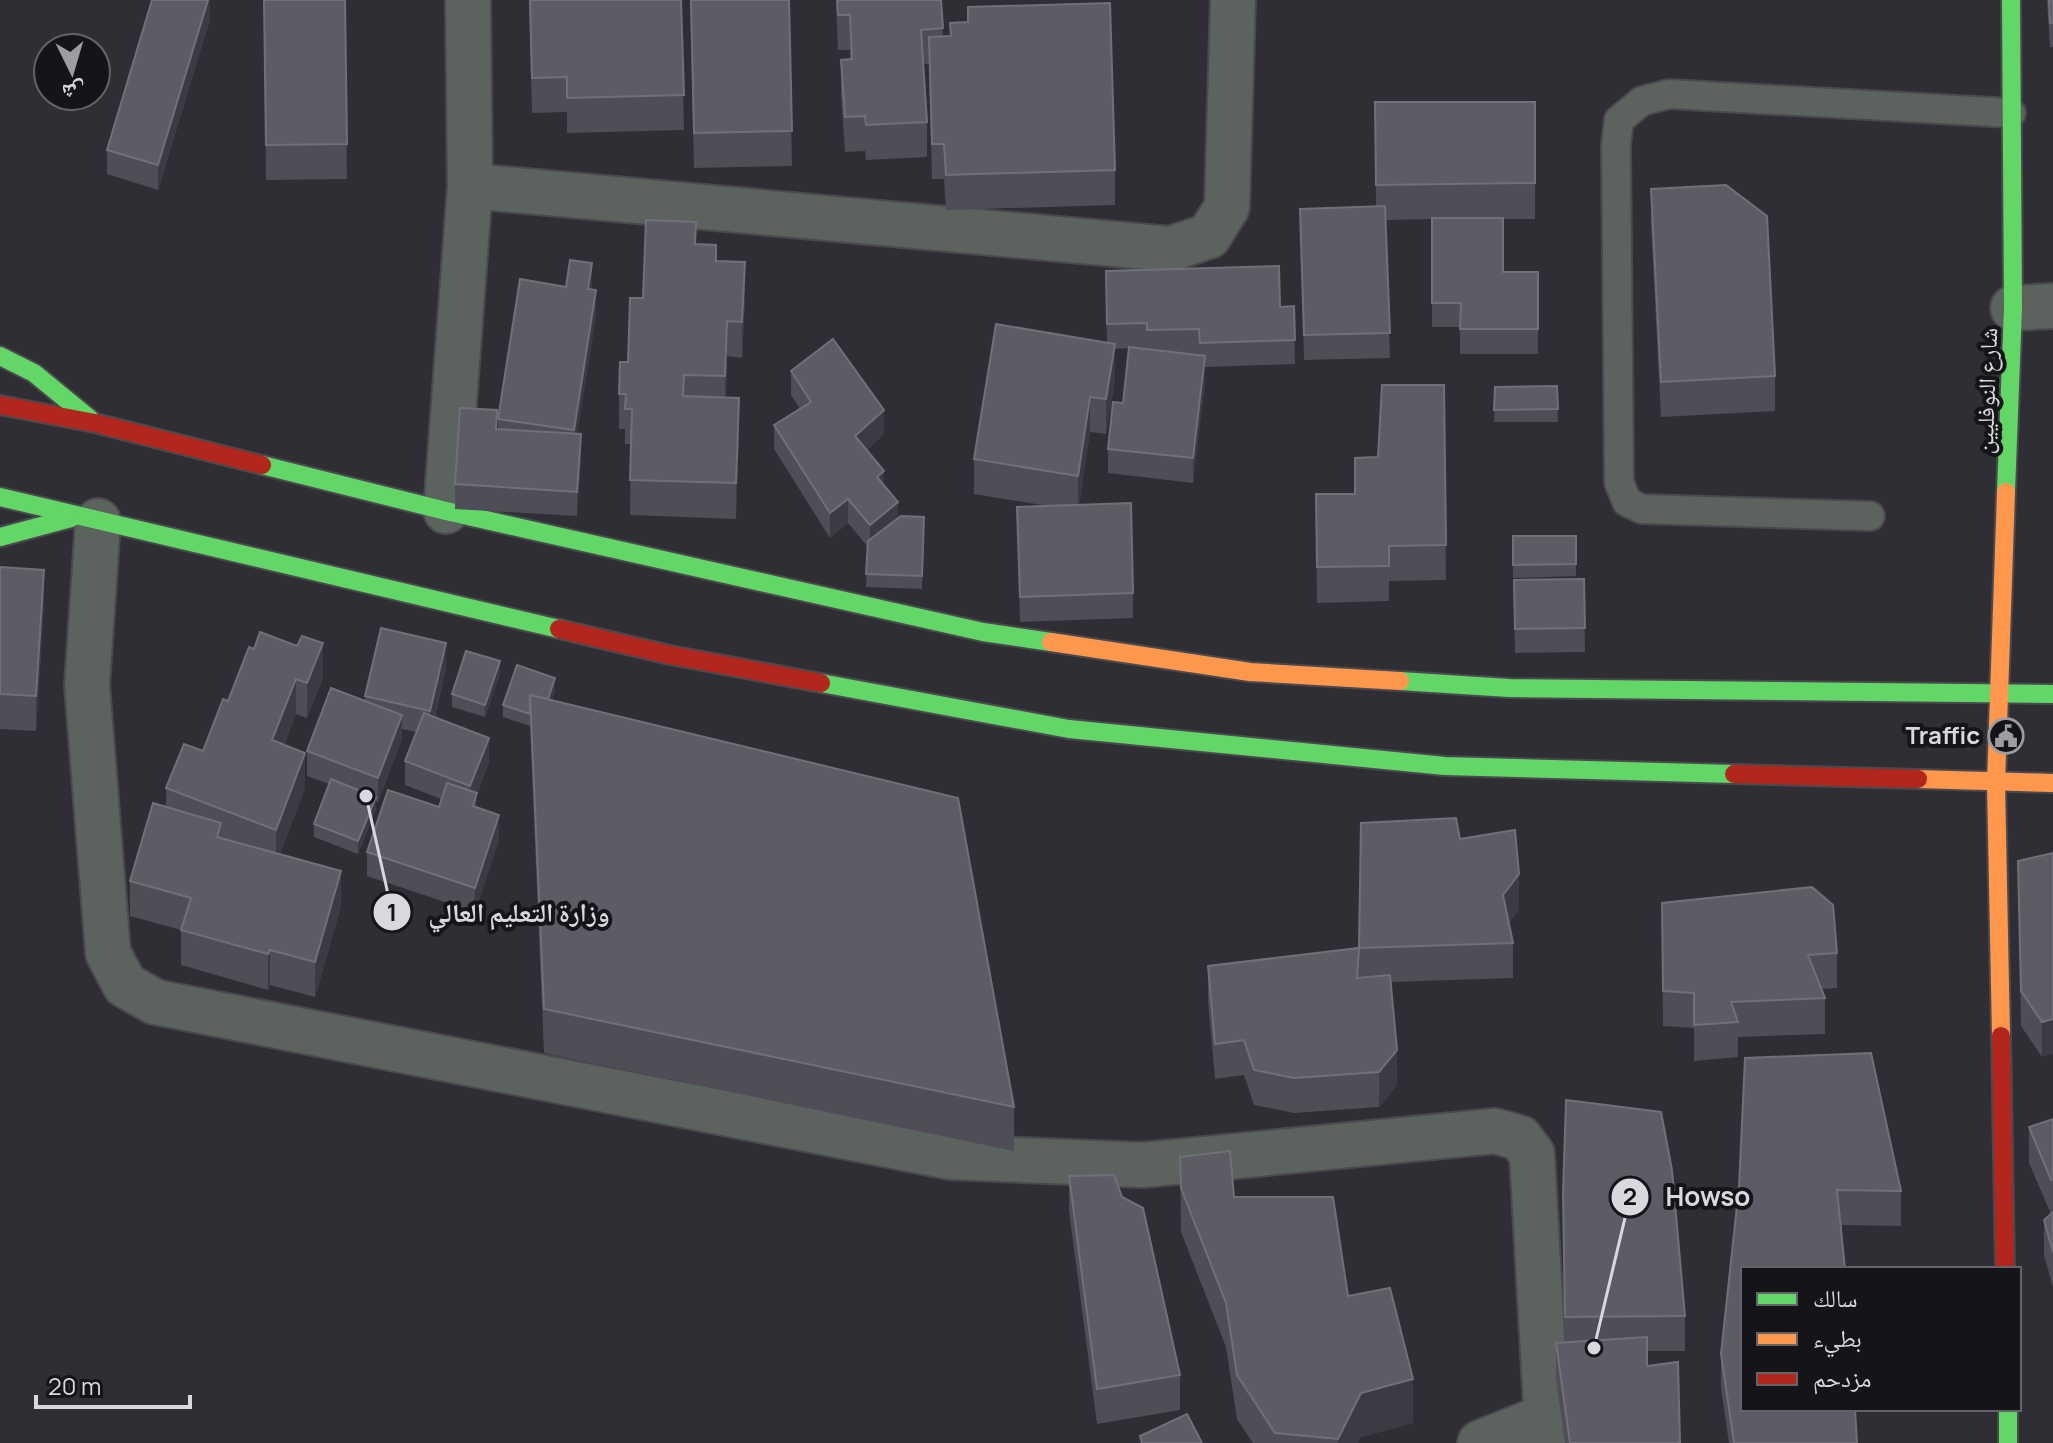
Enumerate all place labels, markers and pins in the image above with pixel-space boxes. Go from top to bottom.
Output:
public building icon: Traffic [1987,717,2025,755]
place label: Traffic [1905,718,1980,751]
callout: وزارة التعليم العالي [372,887,626,937]
callout: Howso [1610,1172,1766,1222]

